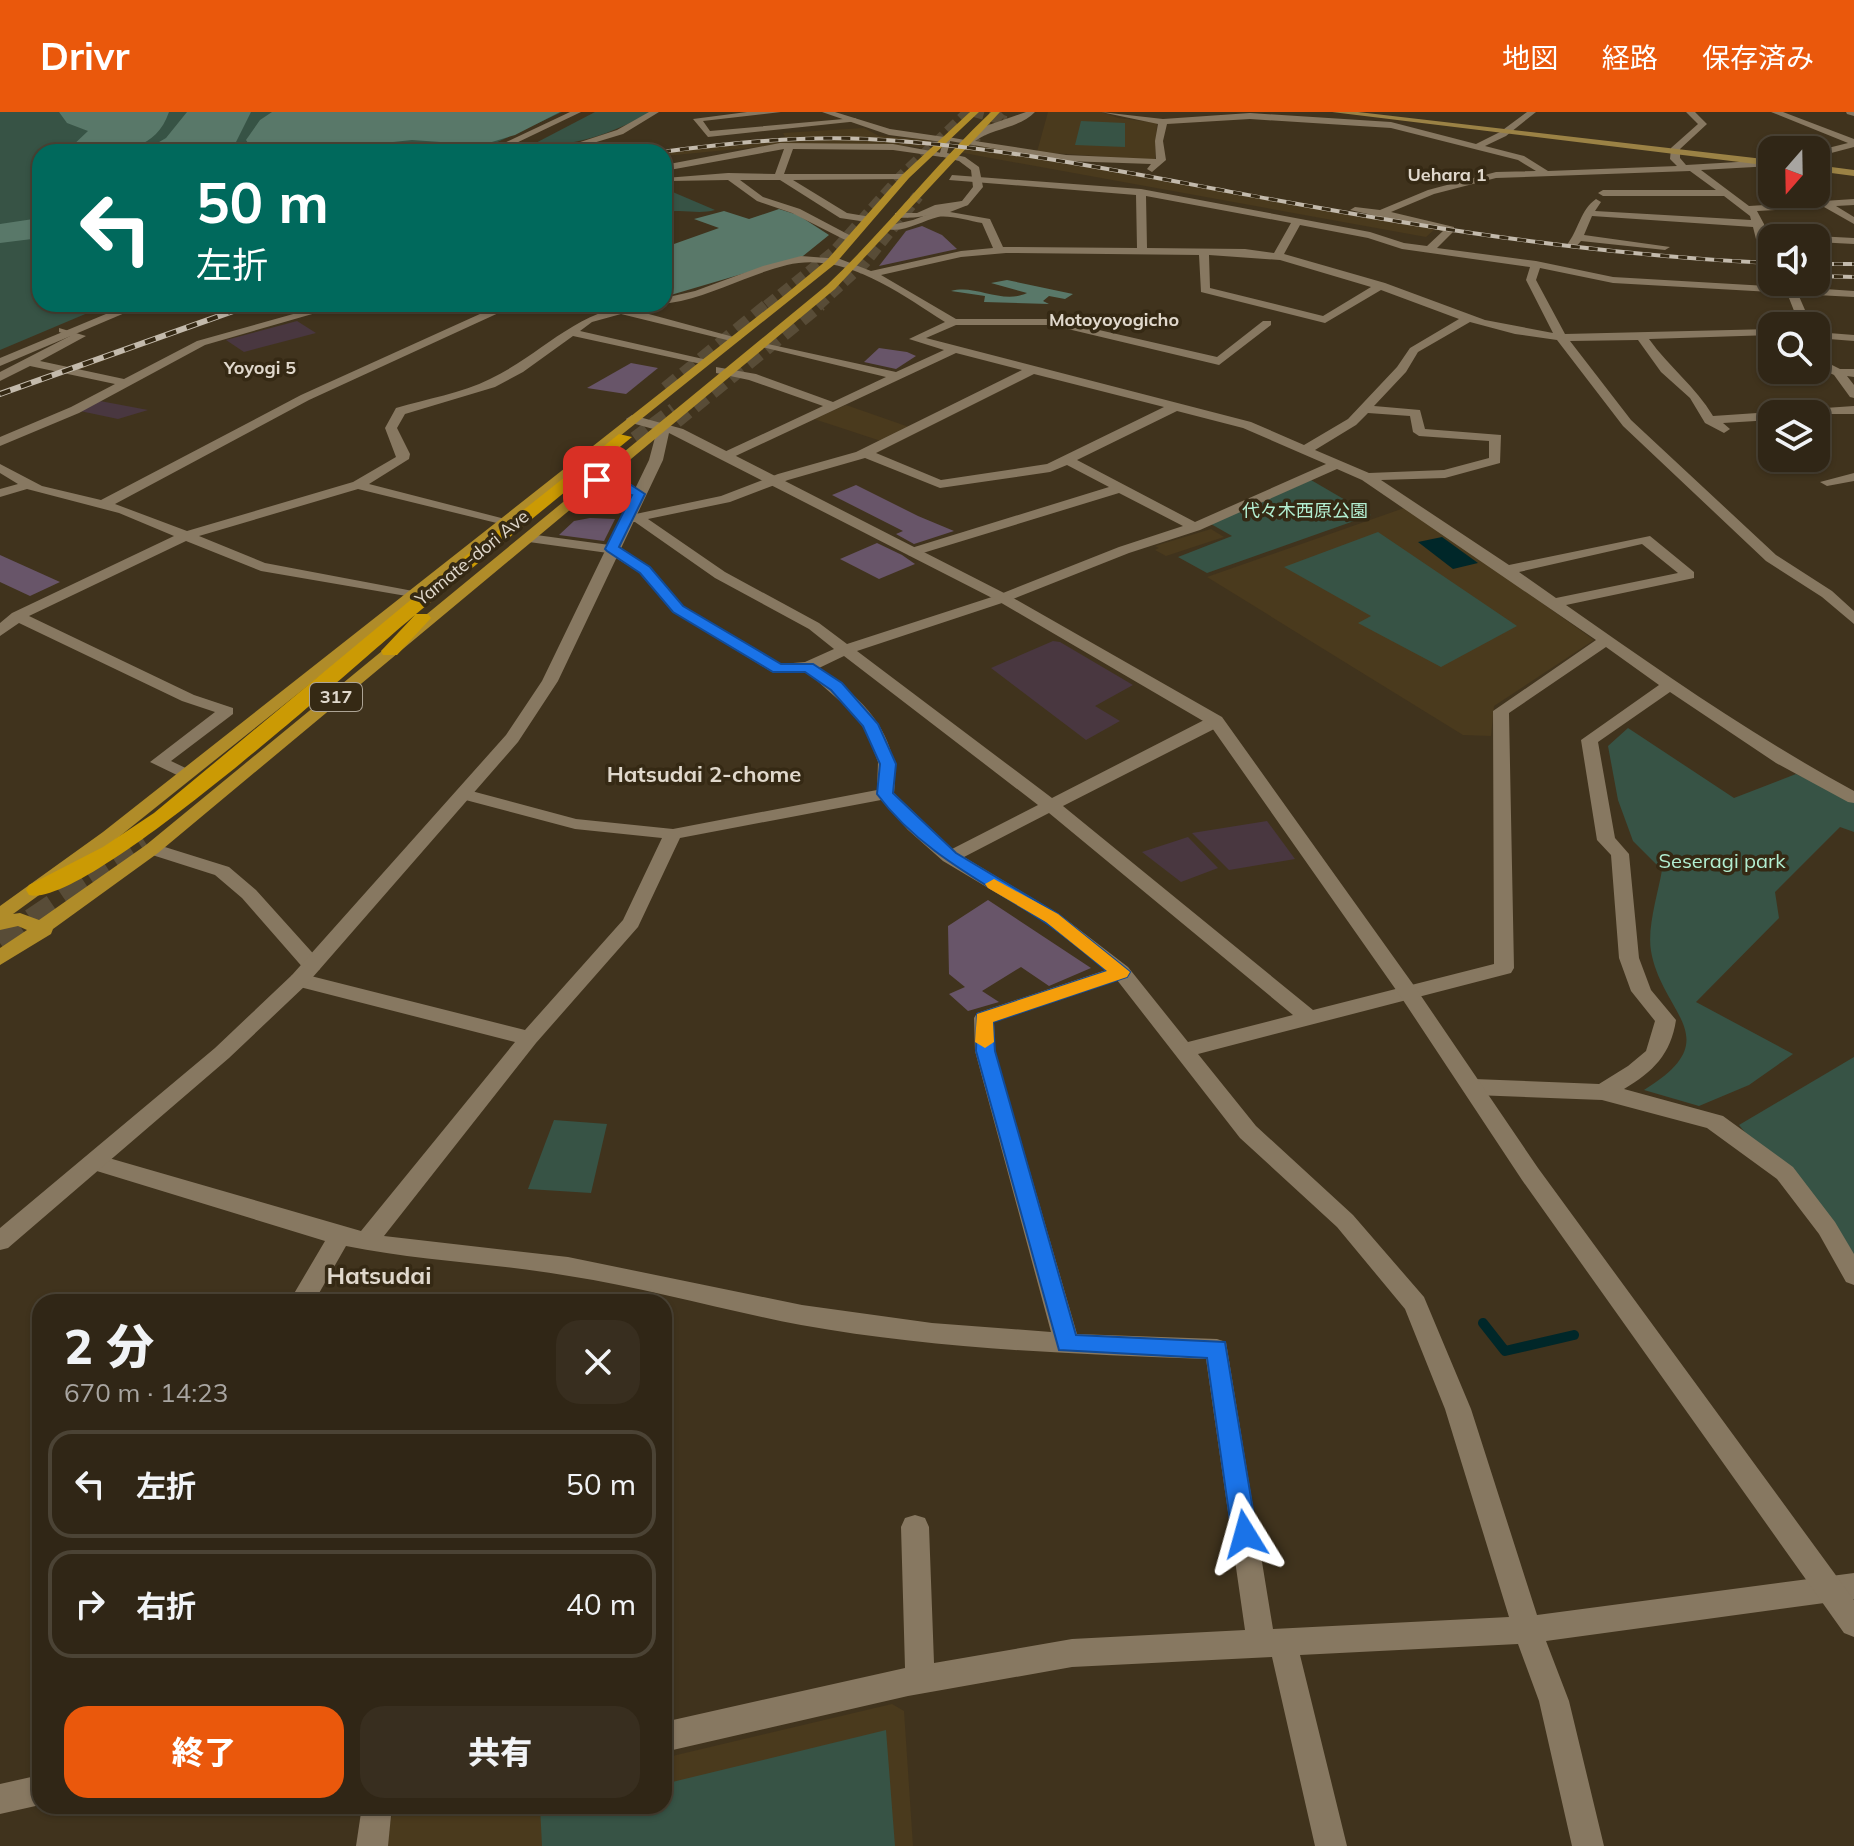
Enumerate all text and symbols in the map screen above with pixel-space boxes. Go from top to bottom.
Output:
text: Drivr [40,32,129,80]
text: 地図 [1502,40,1558,75]
text: 経路 [1602,40,1658,75]
text: 保存済み [1702,40,1814,75]
north arrow [1758,136,1830,208]
map controls [1758,136,1830,472]
district label: Uehara 1 [1407,163,1487,186]
text: 50 m [196,167,329,237]
icon: left [64,176,168,280]
button: sound [1758,224,1830,296]
text: 左折 [196,242,268,287]
district label: Motoyoyogicho [1049,308,1179,331]
button: search [1758,312,1830,384]
district label: Yoyogi 5 [223,356,296,379]
button: layers [1758,400,1830,472]
pin [563,446,631,514]
icon: arrive [575,458,619,502]
park label: 代々木西原公園 [1242,499,1368,522]
street label: Yamate-dori Ave [409,505,533,611]
road number: 317 [310,683,362,711]
district label: Hatsudai 2-chome [607,760,801,788]
park label: Seseragi park [1659,848,1786,873]
district label: Hatsudai [327,1260,431,1290]
text: 2 分 [64,1316,154,1376]
button: close [556,1320,640,1404]
text: 670 m · 14:23 [64,1376,228,1409]
icon: left [68,1462,112,1506]
text: 50 m [566,1465,636,1503]
text: 左折 [136,1467,196,1505]
position arrow [1203,1492,1287,1576]
icon: right [68,1582,112,1626]
text: 40 m [566,1585,636,1623]
text: 右折 [136,1587,196,1625]
button: 終了 [64,1706,344,1798]
button: 共有 [360,1706,640,1798]

